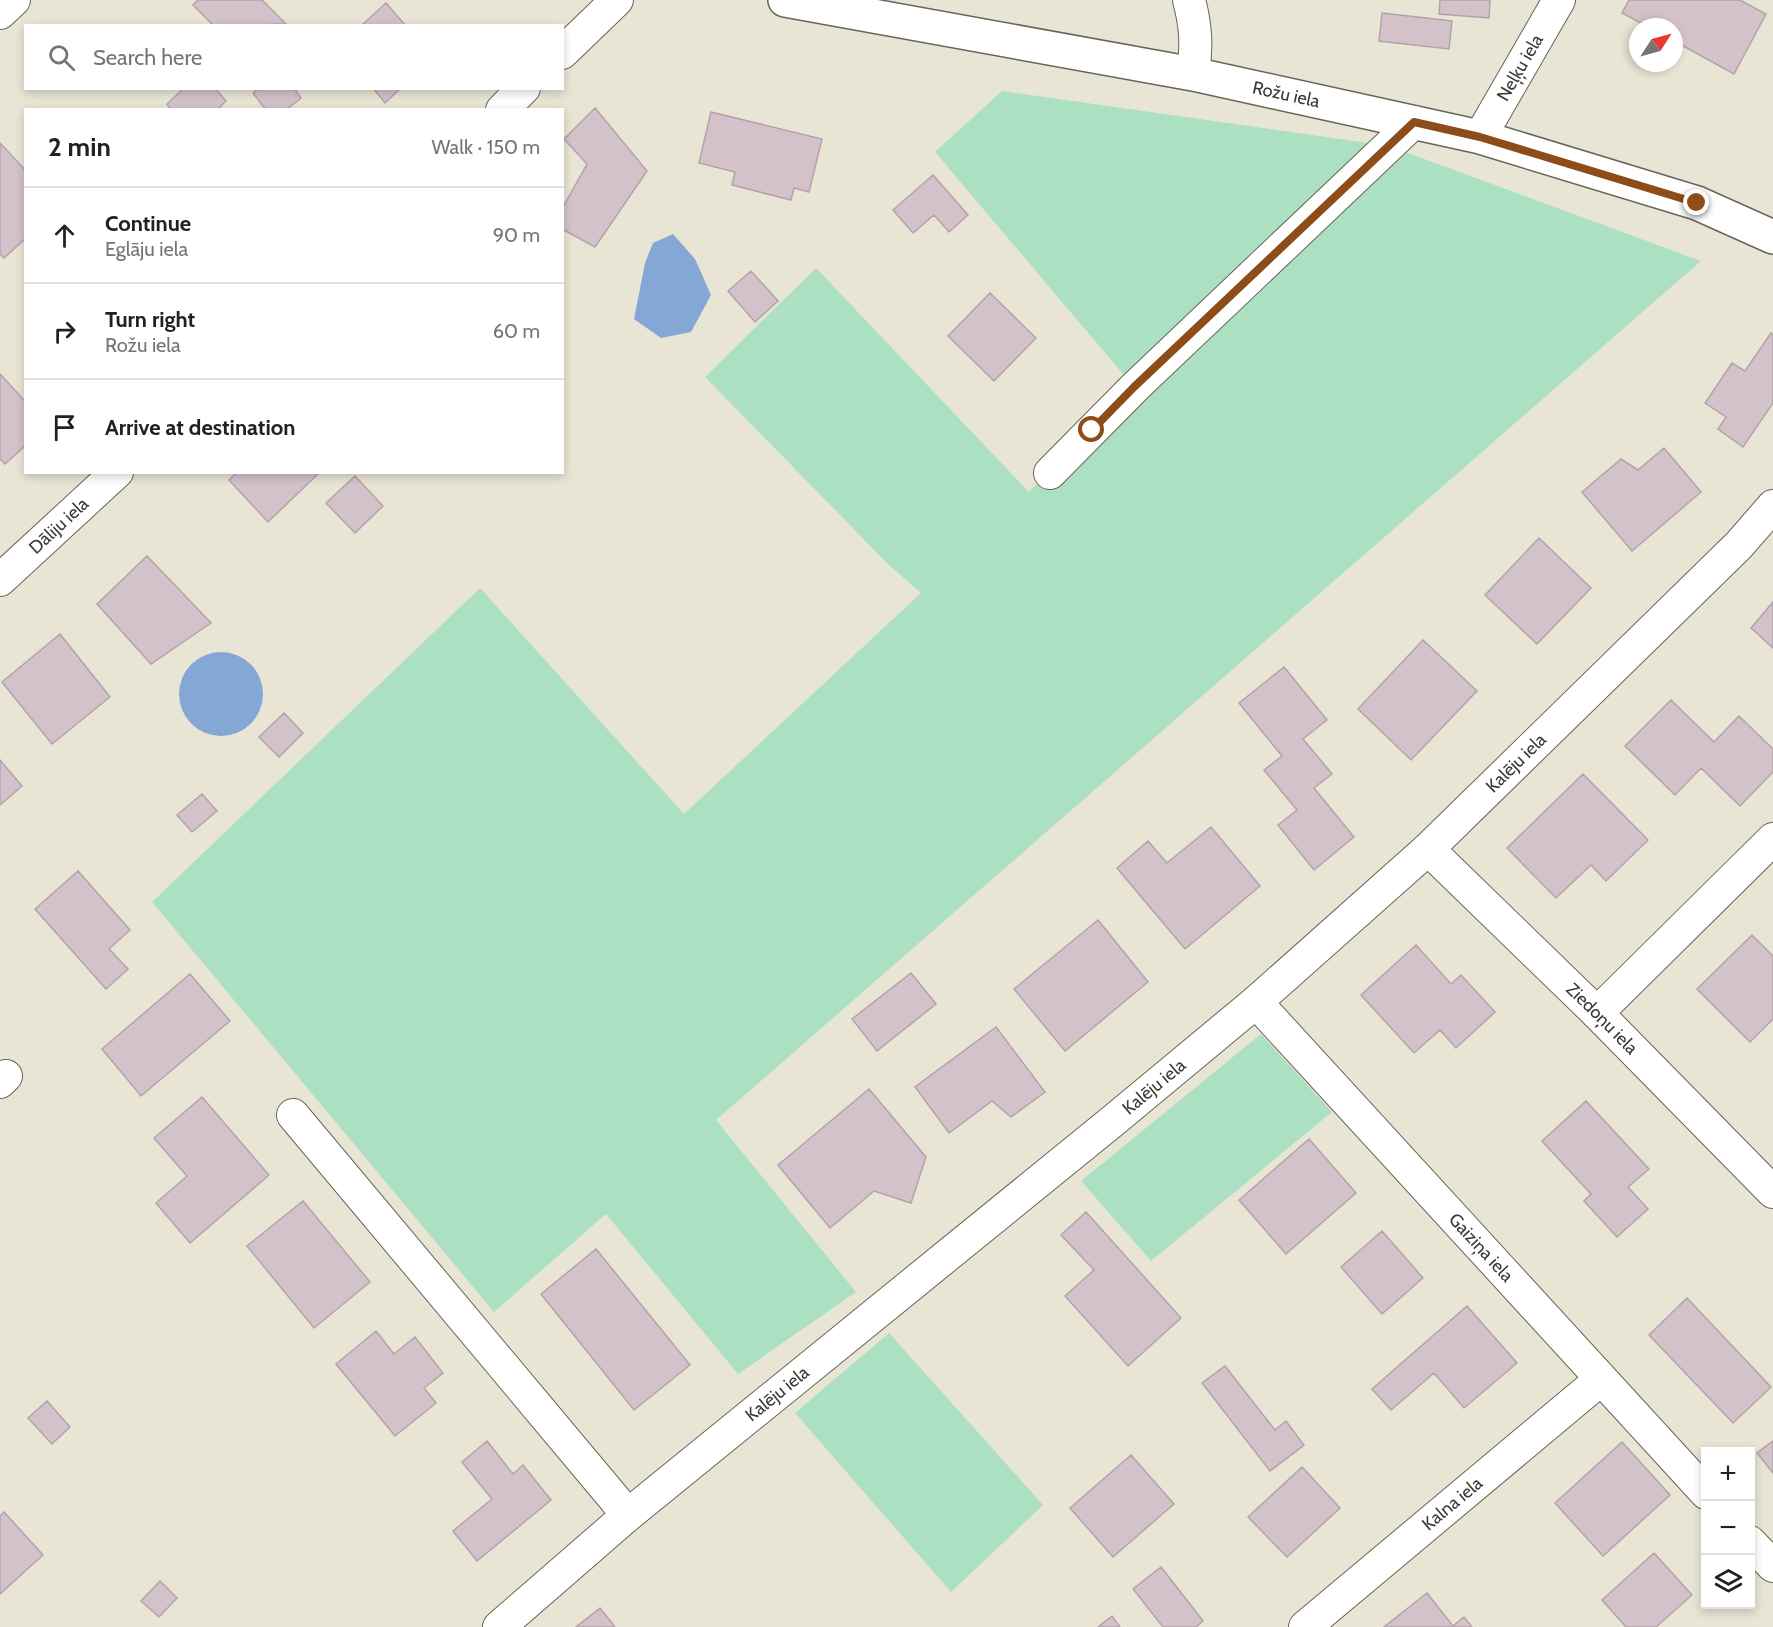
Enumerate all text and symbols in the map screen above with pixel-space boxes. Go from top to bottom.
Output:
north arrow [1629,18,1683,72]
search box [24,24,564,90]
street label: Neļķu iela [1492,30,1548,105]
icon: search [45,41,78,74]
text: Search here [93,44,202,71]
street label: Rožu iela [1250,76,1322,113]
text: 2 min [48,131,111,163]
text: Walk · 150 m [432,135,540,159]
route end [1683,189,1709,215]
text: Continue [105,210,191,237]
icon: ahead [48,219,81,252]
text: 90 m [493,223,540,247]
text: Eglāju iela [105,237,188,261]
text: Turn right [105,306,195,333]
icon: right [48,315,81,348]
text: 60 m [493,319,540,343]
text: Rožu iela [105,333,181,357]
icon: arrive [48,411,81,444]
text: Arrive at destination [105,414,295,441]
route start [1078,416,1104,442]
street label: Dāliju iela [24,493,93,559]
street label: Kalēju iela [1481,728,1551,797]
street label: Ziedoņu iela [1562,978,1643,1059]
street label: Kalēju iela [1118,1054,1190,1119]
street label: Gaiziņa iela [1444,1209,1518,1287]
street label: Kalēju iela [741,1361,814,1426]
map controls [1701,1447,1755,1609]
button: + [1701,1447,1755,1501]
street label: Kalna iela [1418,1472,1487,1535]
button: − [1701,1501,1755,1555]
button: layers [1701,1555,1755,1609]

